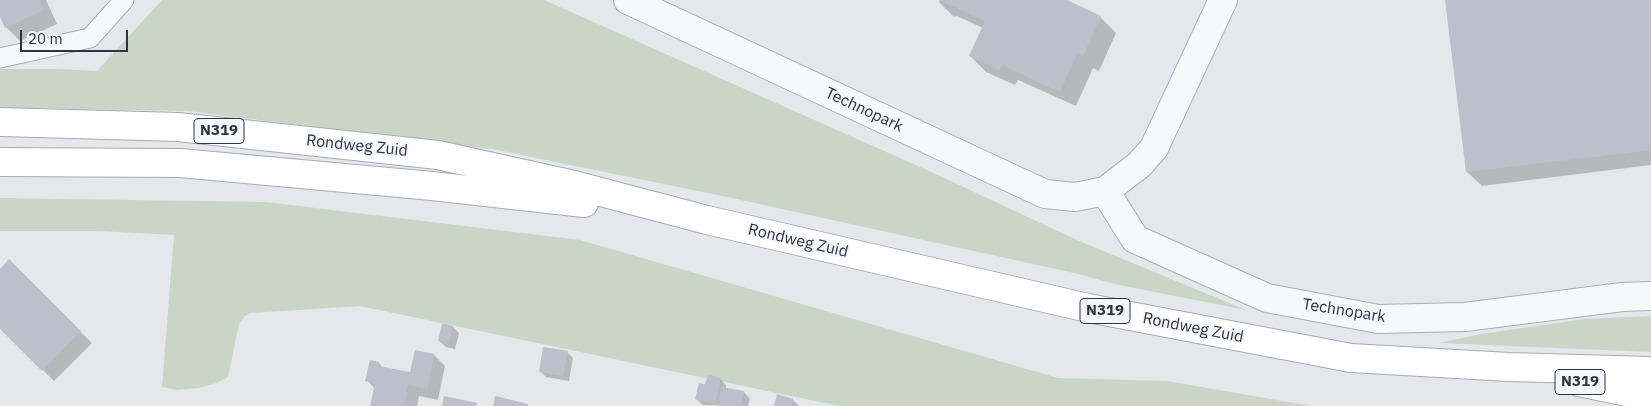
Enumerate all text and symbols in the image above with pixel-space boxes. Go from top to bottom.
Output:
scale bar [22,20,130,52]
text: 20 m [28,29,63,48]
street label: Technopark [822,84,906,136]
road number: N319 [194,118,244,144]
street label: Rondweg Zuid [305,131,409,161]
street label: Rondweg Zuid [746,220,850,262]
street label: Technopark [1301,295,1387,327]
road number: N319 [1080,298,1130,324]
street label: Rondweg Zuid [1141,309,1245,347]
road number: N319 [1555,370,1605,394]

